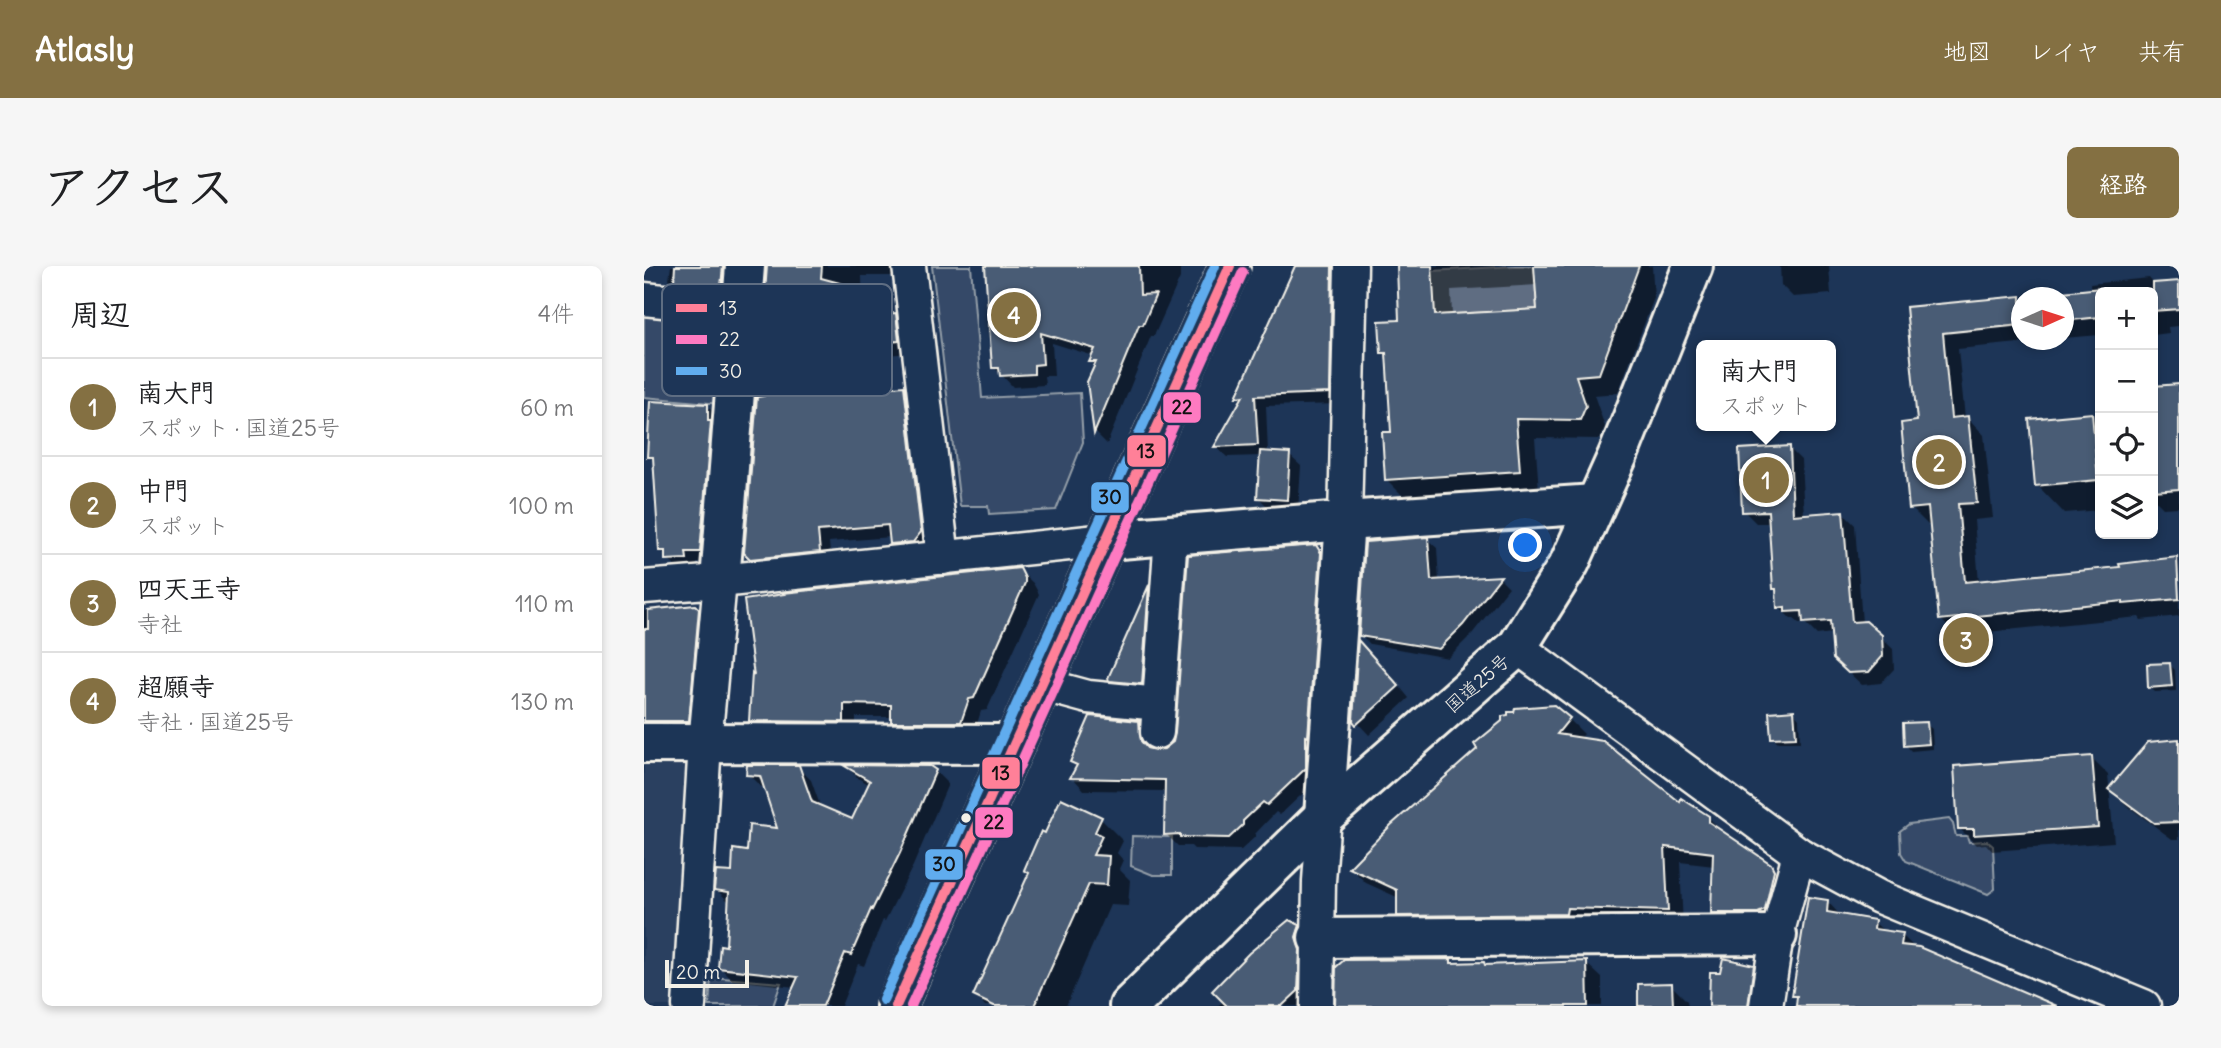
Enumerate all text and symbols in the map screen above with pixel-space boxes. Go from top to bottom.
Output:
text: Atlasly [35,28,134,70]
text: 地図 [1943,36,1991,66]
text: レイヤ [2029,36,2100,66]
text: 共有 [2138,36,2186,66]
button: 経路 [2067,147,2179,218]
text: アクセス [42,156,235,217]
legend [662,284,892,396]
north arrow [2011,287,2074,350]
map controls [2095,287,2158,539]
button: + [2095,287,2158,350]
pin: 4 [991,289,1037,341]
text: 周辺 [70,295,130,333]
text: 13 [719,296,737,320]
text: 4件 [538,299,574,328]
text: 22 [719,327,740,351]
popup [1696,340,1836,431]
button: − [2095,350,2158,413]
text: 南大門 [1720,354,1798,387]
text: 30 [719,359,742,383]
text: 南大門 [137,376,215,409]
line badge: 22 [1162,391,1202,424]
text: スポット [1720,391,1812,420]
text: 1 [88,393,98,422]
text: 60 m [520,393,574,422]
text: 22 [1172,395,1192,419]
text: スポット · 国道25号 [137,413,340,442]
button: locate [2095,413,2158,476]
line badge: 13 [1126,434,1167,468]
pin: 2 [1916,436,1962,488]
text: 13 [1137,439,1155,463]
pin: 1 [1743,454,1789,506]
text: 中門 [137,474,189,507]
button: layers [2095,476,2158,539]
line badge: 30 [1090,481,1130,514]
text: 30 [1098,485,1122,509]
text: 2 [87,491,99,520]
text: 100 m [509,491,574,520]
text: スポット [137,511,229,540]
your location [1508,528,1542,562]
text: 四天王寺 [137,572,241,605]
text: 3 [86,589,100,618]
text: 110 m [515,589,574,618]
text: 寺社 [137,609,183,638]
pin: 3 [1943,614,1989,666]
street label: 国道25号 [1440,648,1514,718]
text: 超願寺 [137,670,215,703]
text: 4 [86,687,100,716]
text: 130 m [511,687,574,716]
text: 寺社 · 国道25号 [137,707,294,736]
line badge: 13 [981,756,1021,790]
text: 13 [992,761,1010,785]
line badge: 22 [974,806,1014,839]
text: 22 [984,810,1004,834]
unlabelled marker [959,811,973,825]
line badge: 30 [924,848,964,881]
text: 30 [932,852,956,876]
scale bar [665,957,749,989]
text: 20 m [676,960,720,984]

